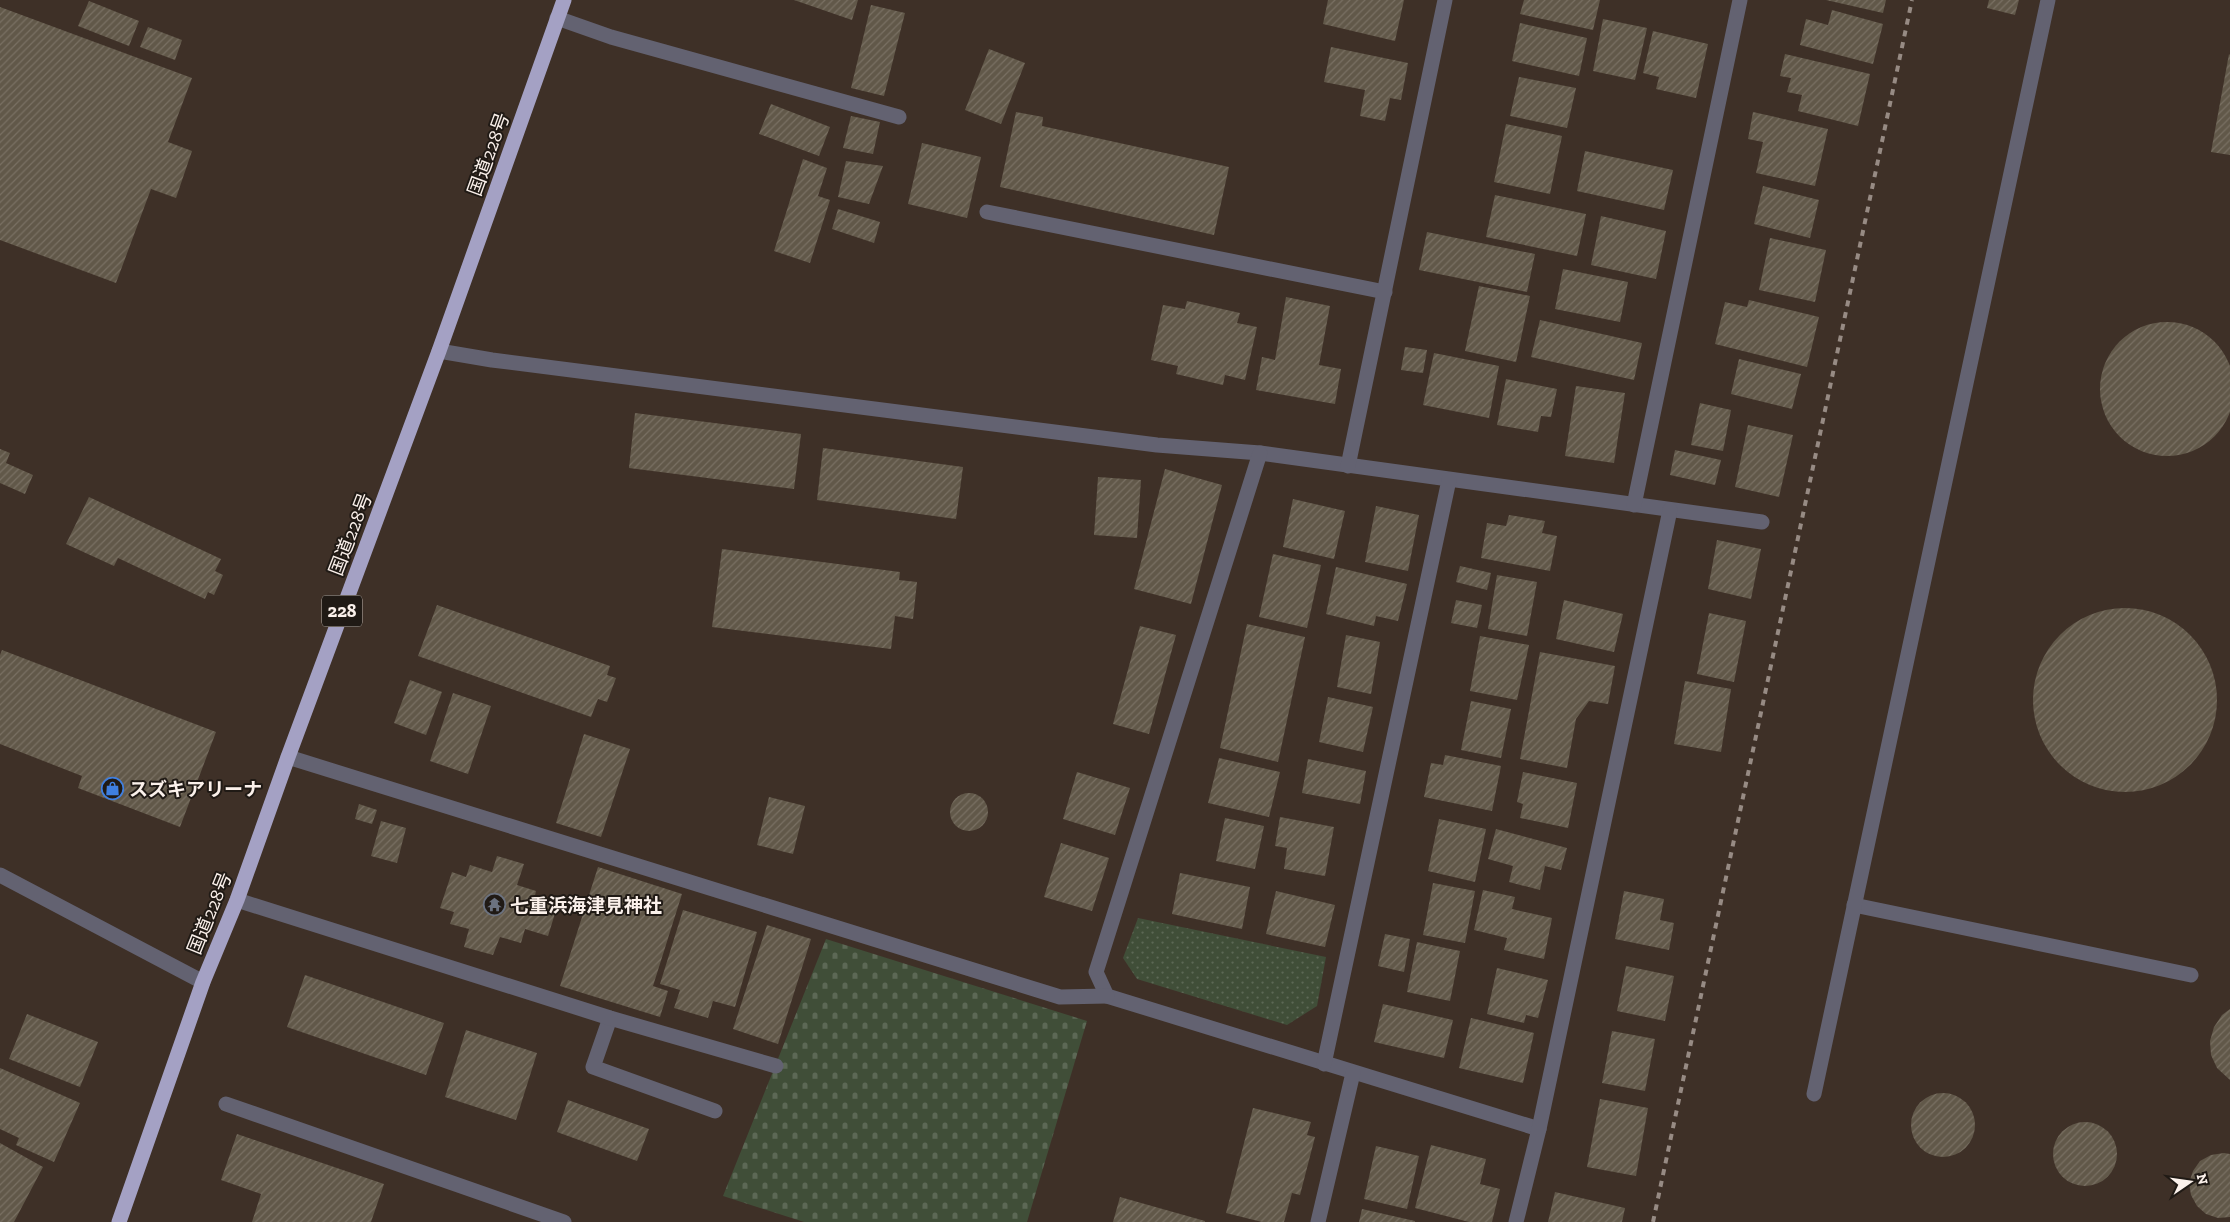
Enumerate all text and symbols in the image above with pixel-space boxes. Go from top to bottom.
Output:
street label: 国道228号 [463,109,514,199]
street label: 国道228号 [324,490,377,579]
road number: 228 [322,596,362,626]
shop icon: スズキアリーナ [101,777,125,801]
place label: スズキアリーナ [129,778,262,801]
street label: 国道228号 [183,869,236,958]
temple icon: 七重浜海津見神社 [482,893,506,917]
place label: 七重浜海津見神社 [510,894,662,917]
north arrow [2165,1157,2215,1207]
text: N [2193,1172,2212,1187]

